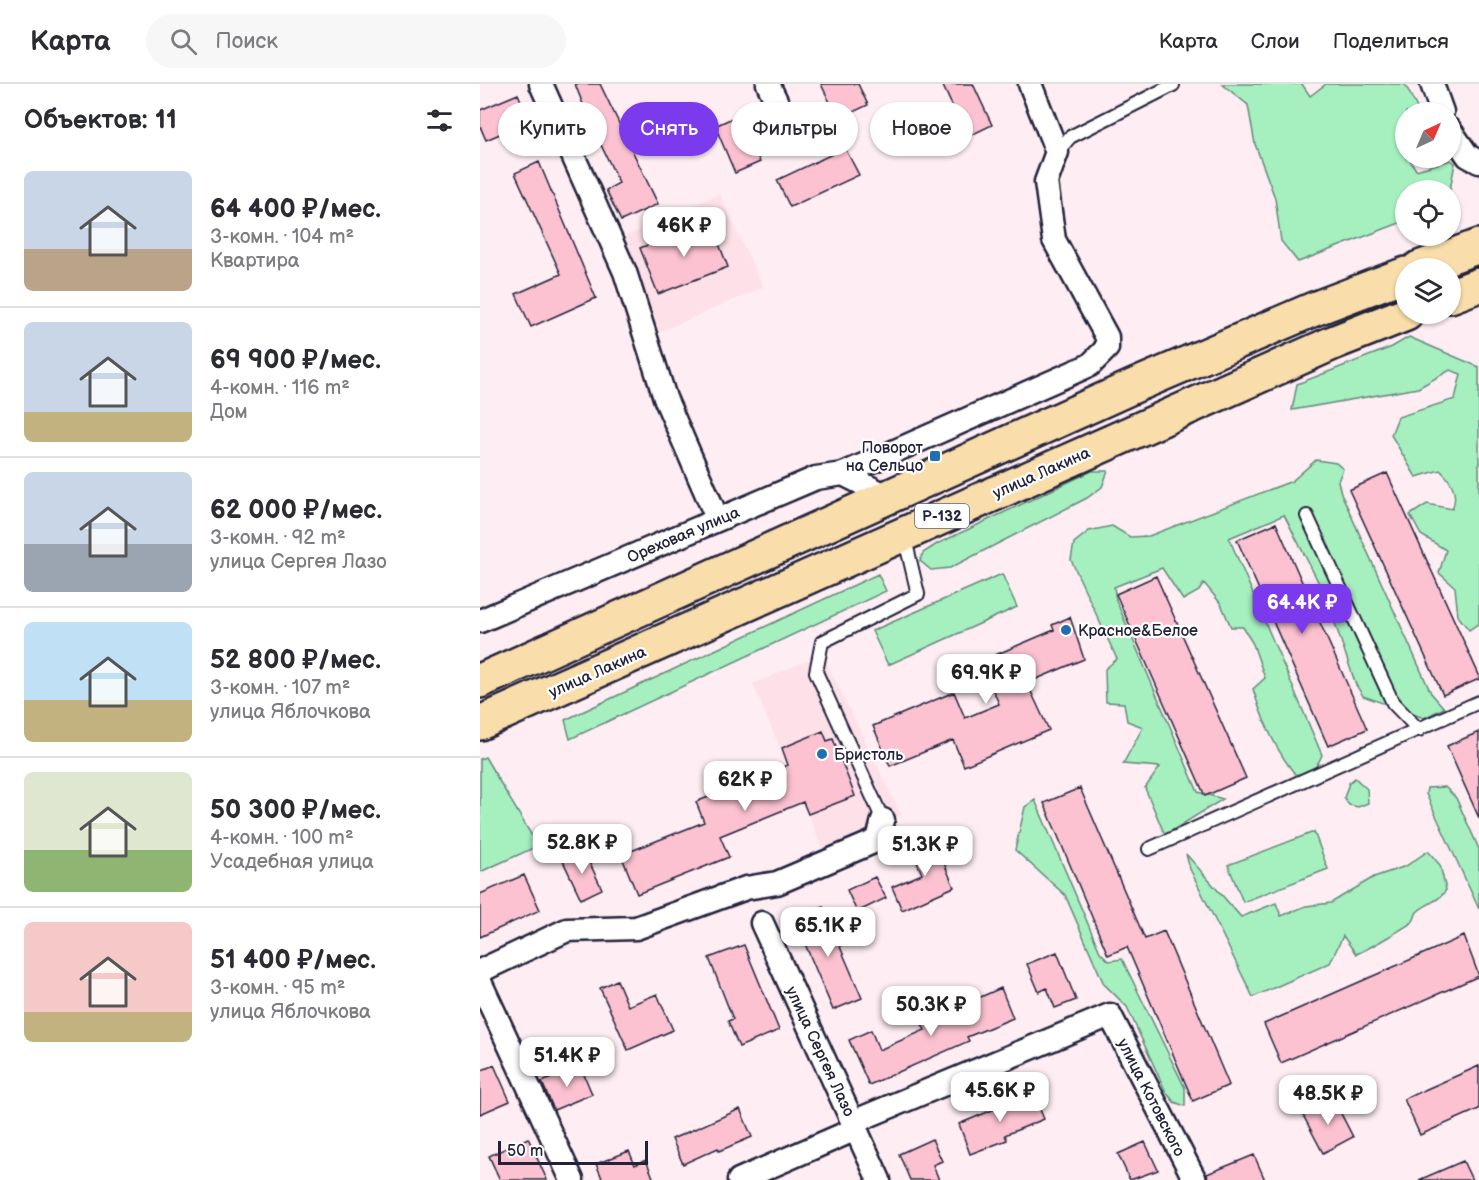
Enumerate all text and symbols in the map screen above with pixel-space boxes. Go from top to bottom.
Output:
search box [146,14,566,68]
text: Карта [30,25,110,58]
icon: search [167,25,200,58]
text: Поиск [215,28,278,55]
text: Карта [1159,29,1218,54]
text: Слои [1251,29,1300,54]
text: Поделиться [1333,29,1449,54]
chip: Купить [498,102,607,156]
chip: Снять [619,102,719,156]
chip: Фильтры [731,102,858,156]
chip: Новое [870,102,973,156]
north arrow [1395,102,1461,168]
map controls [1395,102,1461,324]
icon: filters [423,104,456,137]
text: Объектов: 11 [24,105,177,136]
button: locate [1395,180,1461,246]
text: 64 400 ₽/мес. [210,194,381,225]
icon: home [72,195,144,267]
pin: 46K ₽ [642,207,726,258]
text: 46K ₽ [657,214,711,238]
text: 3-комн. · 104 m² [210,225,354,249]
text: Квартира [210,249,300,273]
button: layers [1395,258,1461,324]
text: 69 900 ₽/мес. [210,345,381,376]
icon: home [72,346,144,418]
text: 4-комн. · 116 m² [210,376,350,400]
text: Дом [210,400,248,424]
place label: Поворот на Сельцо [846,439,924,476]
street label: улица Лакина [990,443,1094,503]
marker: Поворот на Сельцо [928,449,942,463]
text: 62 000 ₽/мес. [210,495,382,526]
icon: home [72,496,144,568]
street label: Ореховая улица [625,503,743,568]
road number: Р-132 [915,504,969,528]
text: 3-комн. · 92 m² [210,526,346,550]
text: улица Сергея Лазо [210,550,387,574]
pin: 64.4K ₽ [1247,584,1357,635]
text: 64.4K ₽ [1267,591,1337,615]
place label: Красное&Белое [1078,622,1198,641]
marker: Красное&Белое [1059,623,1073,637]
street label: улица Лакина [546,642,650,702]
text: 52 800 ₽/мес. [210,645,381,676]
icon: home [72,646,144,718]
pin: 69.9K ₽ [931,654,1041,705]
text: 69.9K ₽ [951,661,1021,685]
text: 3-комн. · 107 m² [210,676,351,700]
text: улица Яблочкова [210,700,371,724]
place label: Бристоль [834,746,903,765]
marker: Бристоль [815,747,829,761]
pin: 62K ₽ [703,761,787,812]
text: 62K ₽ [718,768,772,792]
text: 50 300 ₽/мес. [210,795,381,826]
icon: home [72,796,144,868]
pin: 52.8K ₽ [527,824,637,875]
text: 4-комн. · 100 m² [210,826,354,850]
pin: 51.3K ₽ [870,826,980,877]
text: 52.8K ₽ [547,831,617,855]
text: 51.3K ₽ [892,833,958,857]
text: Усадебная улица [210,850,374,874]
pin: 65.1K ₽ [773,907,883,958]
text: 65.1K ₽ [794,914,862,938]
text: 51 400 ₽/мес. [210,945,376,976]
icon: home [72,946,144,1018]
text: 3-комн. · 95 m² [210,976,345,1000]
street label: улица Сергея Лазо [781,984,858,1120]
pin: 50.3K ₽ [876,986,986,1037]
text: 50.3K ₽ [896,993,966,1017]
text: улица Яблочкова [210,1000,371,1024]
street label: улица Котовского [1113,1036,1189,1160]
pin: 51.4K ₽ [512,1037,622,1088]
text: 51.4K ₽ [534,1044,600,1068]
pin: 45.6K ₽ [945,1072,1055,1123]
pin: 48.5K ₽ [1273,1075,1383,1126]
text: 45.6K ₽ [965,1079,1035,1103]
text: 48.5K ₽ [1293,1082,1363,1106]
scale bar [498,1138,648,1166]
text: 50 m [507,1142,543,1161]

